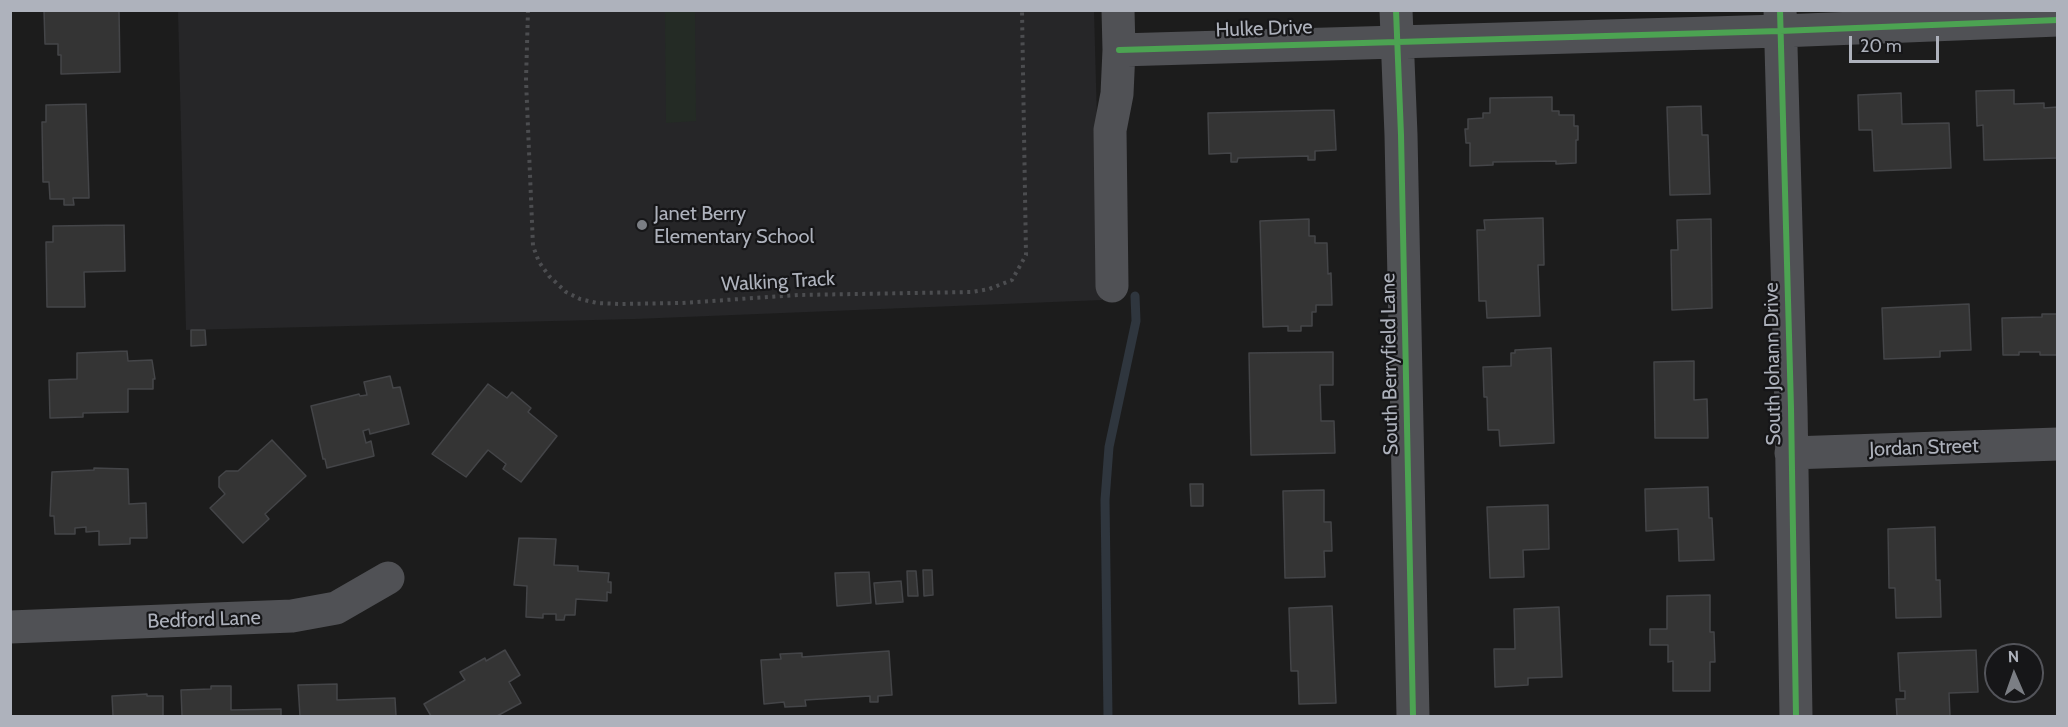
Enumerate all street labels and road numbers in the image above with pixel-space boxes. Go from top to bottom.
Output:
street label: Hulke Drive [1215,15,1313,43]
street label: Walking Track [720,267,836,297]
street label: South Berryfield Lane [1376,273,1404,455]
street label: South Johann Drive [1760,282,1786,446]
street label: Jordan Street [1869,434,1979,462]
street label: Bedford Lane [147,606,261,634]

